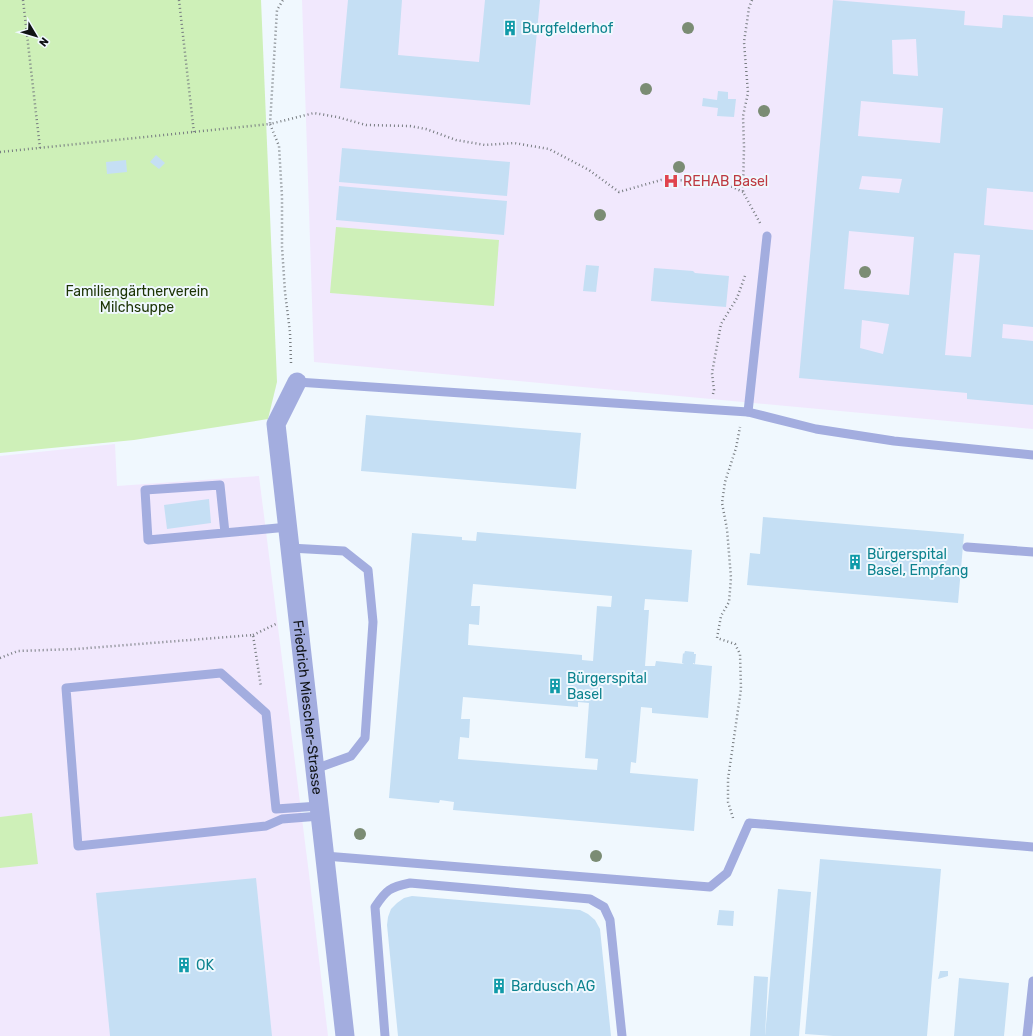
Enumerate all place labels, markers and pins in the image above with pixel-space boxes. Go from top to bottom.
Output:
building icon: Burgfelderhof [501,19,519,37]
place label: Burgfelderhof [522,20,614,37]
hospital icon: REHAB Basel [662,172,680,190]
place label: REHAB Basel [683,173,768,190]
place label: Bürgerspital Basel, Empfang [867,546,968,579]
building icon: Bürgerspital Basel, Empfang [846,553,864,571]
place label: Bürgerspital Basel [567,670,647,703]
building icon: Bürgerspital Basel [546,677,564,695]
building icon: OK [175,956,193,974]
place label: OK [196,957,214,974]
building icon: Bardusch AG [490,977,508,995]
place label: Bardusch AG [511,978,595,995]

